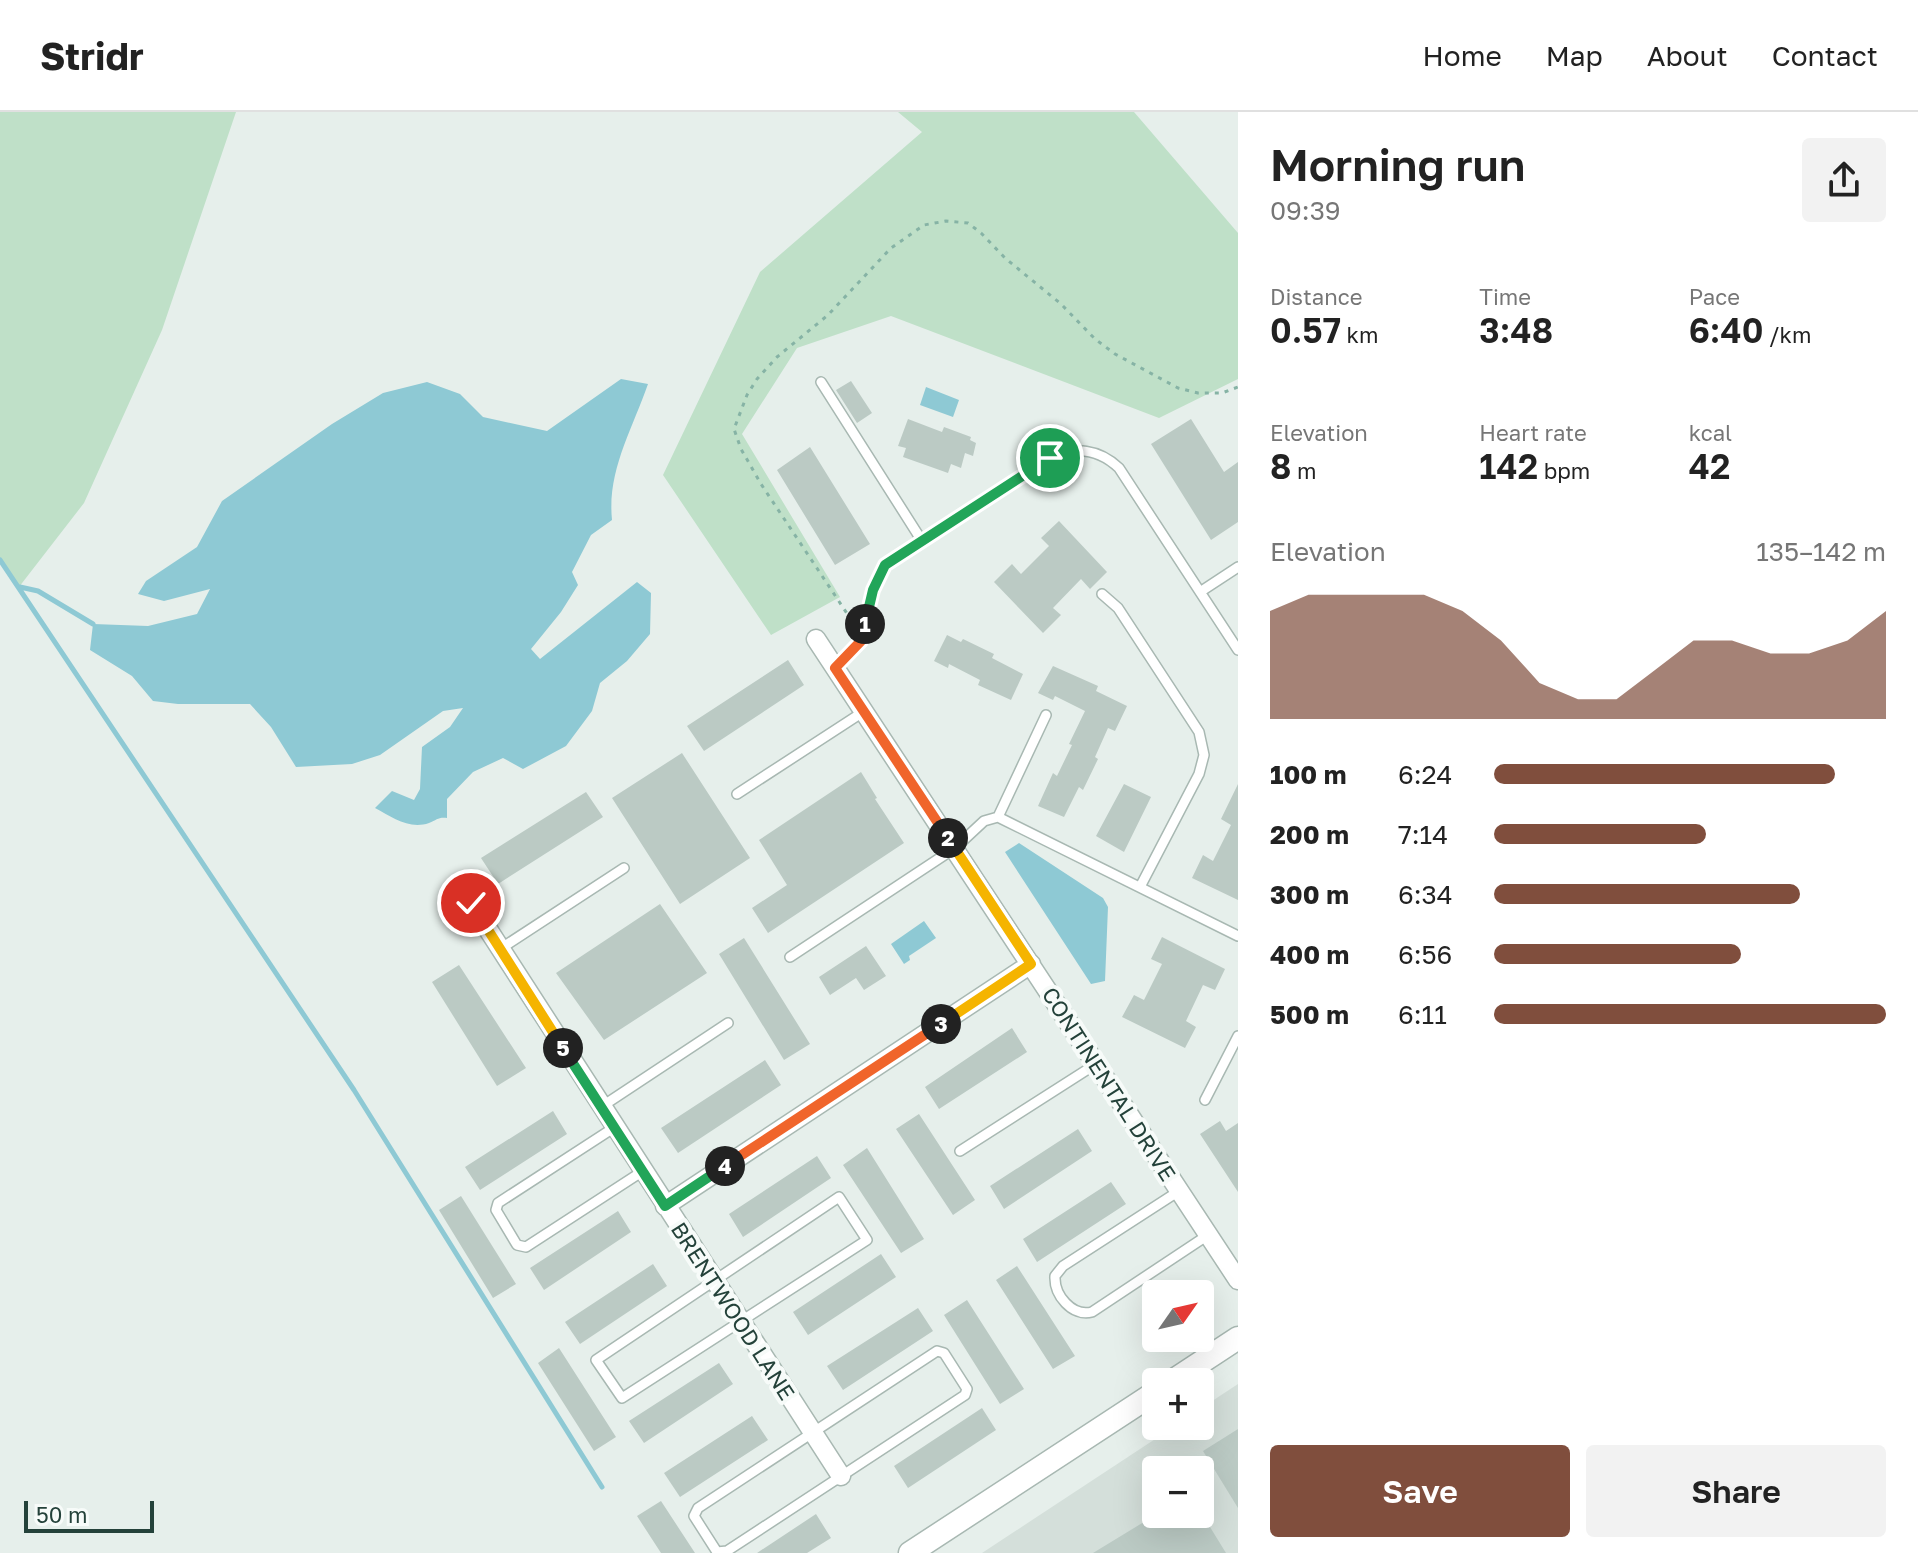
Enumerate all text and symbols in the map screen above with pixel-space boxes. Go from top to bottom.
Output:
text: Stridr [40,33,144,78]
text: Home [1423,39,1502,72]
text: Map [1546,39,1603,72]
text: About [1647,39,1728,72]
text: Contact [1772,39,1878,72]
text: Morning run [1270,138,1525,191]
button: share [1802,138,1886,222]
text: 09:39 [1270,195,1341,226]
text: Distance [1270,283,1362,310]
text: Time [1479,283,1531,310]
text: Pace [1689,283,1740,310]
text: 0.57 [1270,310,1341,350]
text: 3:48 [1479,310,1553,350]
text: 6:40 [1689,310,1764,350]
text: km [1341,321,1378,348]
text: /km [1764,321,1811,348]
text: Elevation [1270,419,1368,446]
text: Heart rate [1479,419,1587,446]
text: kcal [1689,419,1732,446]
pin [1016,424,1084,492]
icon: arrive [1028,436,1072,480]
text: 8 [1270,446,1291,486]
text: 142 [1479,446,1538,486]
text: 42 [1689,446,1730,486]
text: m [1291,457,1316,484]
text: bpm [1538,457,1590,484]
text: Elevation [1270,536,1386,567]
text: 135–142 m [1756,536,1886,567]
pin: 1 [845,604,885,644]
text: 1 [859,610,871,637]
text: 100 m [1270,759,1346,790]
text: 6:24 [1398,759,1452,790]
pin: 2 [928,818,968,858]
text: 200 m [1270,819,1349,850]
text: 7:14 [1398,819,1448,850]
text: 2 [941,824,955,851]
pin [437,869,505,937]
text: 300 m [1270,879,1349,910]
text: 6:34 [1398,879,1453,910]
icon: check [449,881,493,925]
text: 400 m [1270,939,1349,970]
text: 6:56 [1398,939,1452,970]
street label: CONTINENTAL DRIVE [1037,982,1182,1186]
text: 500 m [1270,999,1349,1030]
text: 6:11 [1398,999,1447,1030]
pin: 3 [921,1004,961,1044]
text: 3 [934,1010,948,1037]
pin: 5 [543,1028,583,1068]
text: 5 [556,1034,570,1061]
pin: 4 [705,1146,745,1186]
text: 4 [718,1152,732,1179]
street label: BRENTWOOD LANE [666,1217,801,1405]
north arrow [1142,1280,1214,1352]
map controls [1142,1280,1214,1528]
button: + [1142,1368,1214,1440]
button: Save [1270,1445,1570,1537]
button: Share [1586,1445,1886,1537]
button: − [1142,1456,1214,1528]
scale bar [24,1497,154,1533]
text: 50 m [36,1501,87,1528]

